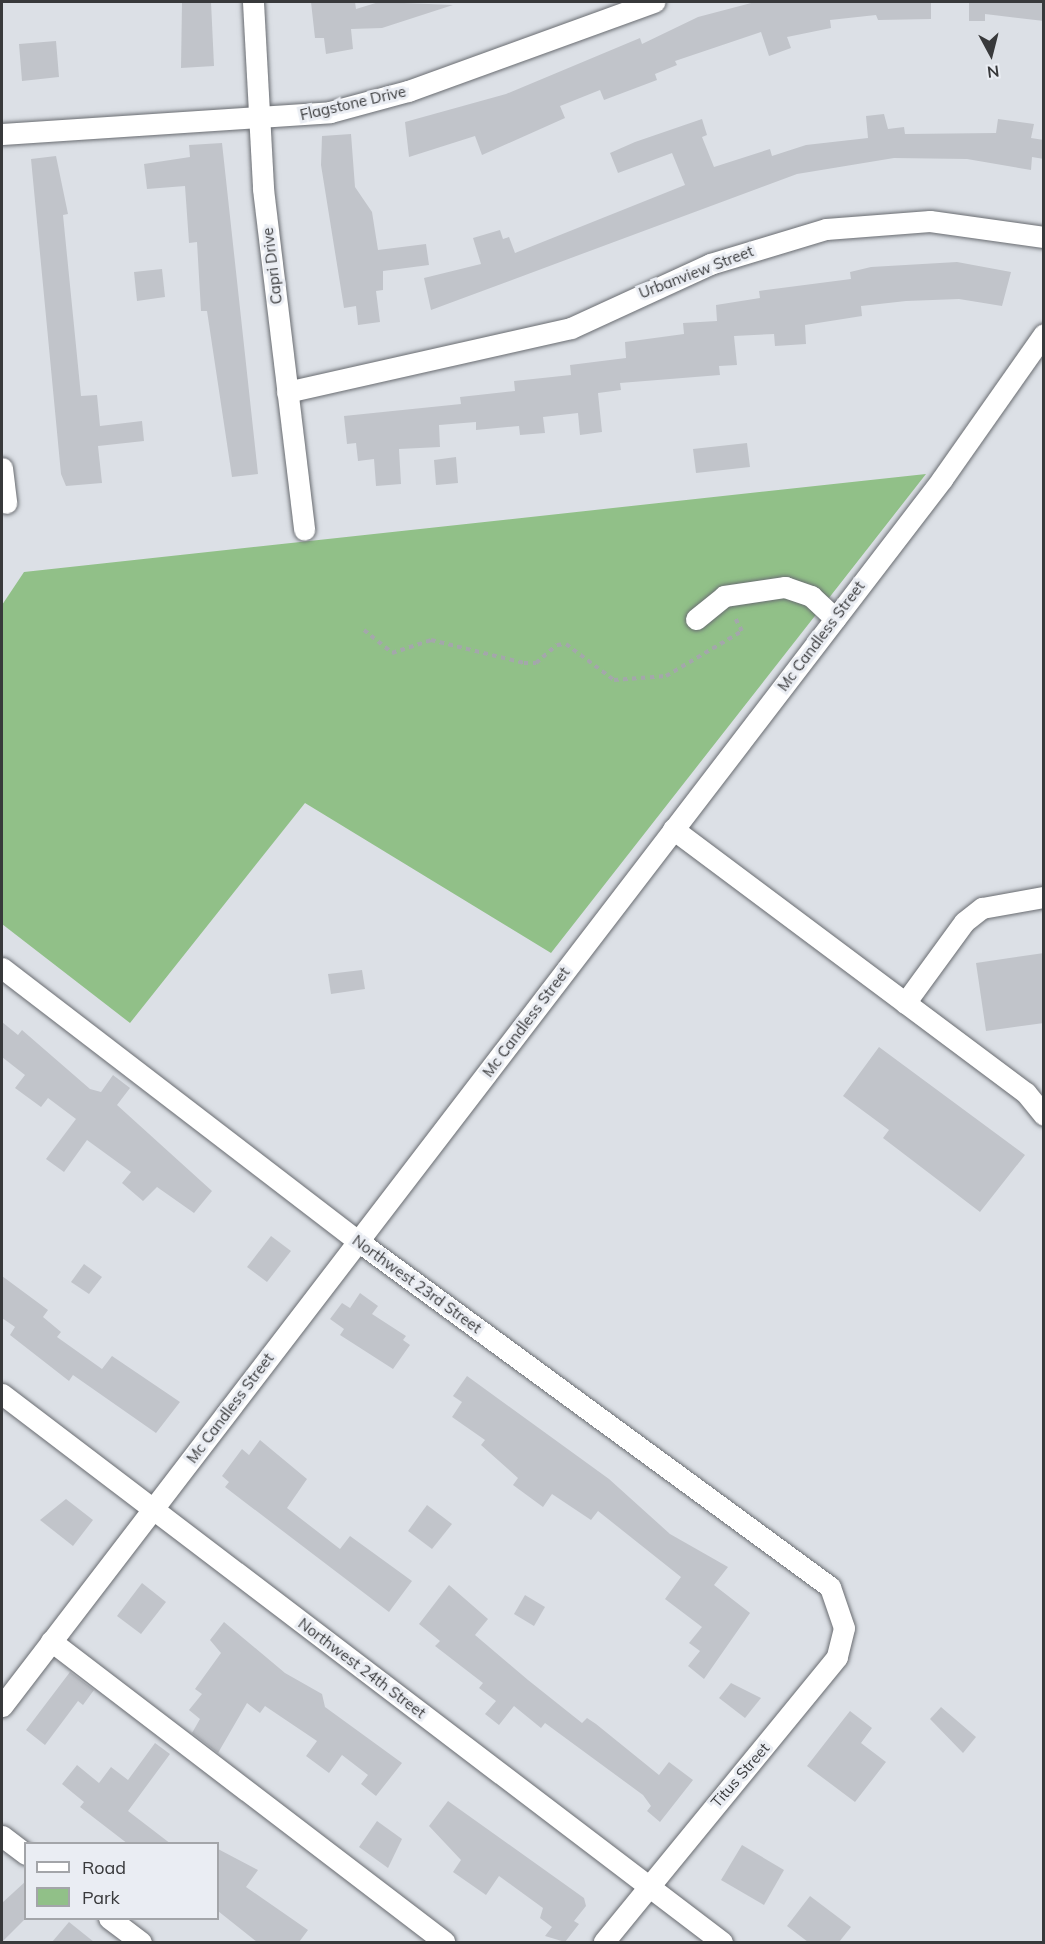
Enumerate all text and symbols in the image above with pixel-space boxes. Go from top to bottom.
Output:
north arrow [961,24,1021,84]
text: N [986,61,1000,83]
street label: Flagstone Drive [298,82,408,124]
street label: Capri Drive [258,227,286,305]
street label: Urbanview Street [636,242,756,302]
street label: Mc Candless Street [774,577,868,695]
street label: Mc Candless Street [479,963,573,1081]
street label: Northwest 23rd Street [349,1231,485,1337]
street label: Mc Candless Street [183,1349,277,1467]
street label: Northwest 24th Street [295,1614,429,1722]
street label: Titus Street [707,1739,773,1811]
legend [24,1842,219,1920]
text: Road [82,1856,126,1879]
text: Park [82,1886,120,1909]

